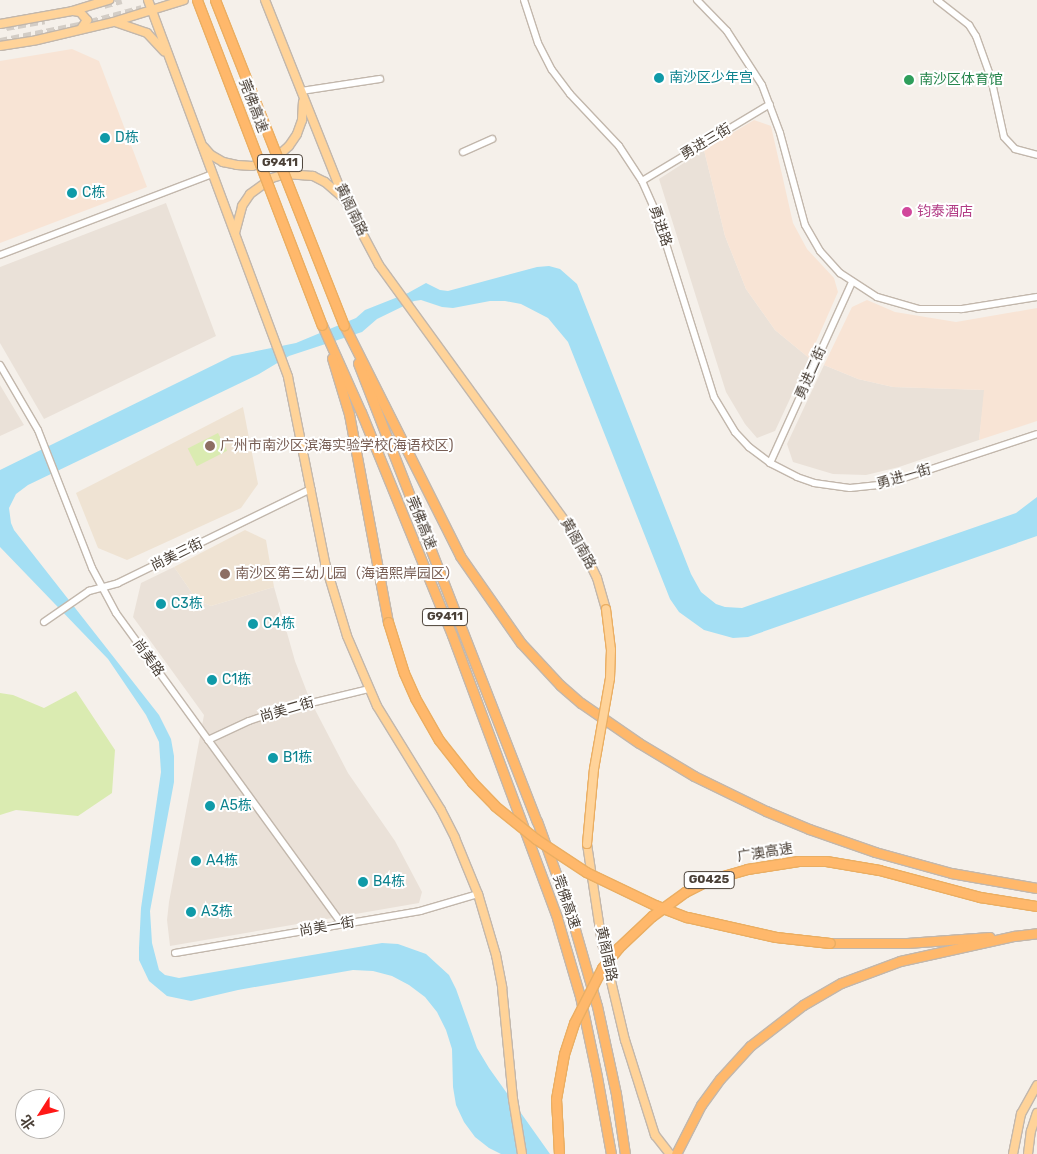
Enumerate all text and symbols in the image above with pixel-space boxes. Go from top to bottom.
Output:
place label: 南沙区少年宫 [669,70,753,86]
marker: 南沙区少年宫 [653,72,665,84]
place label: 南沙区体育馆 [919,72,1003,88]
marker: 南沙区体育馆 [903,74,915,86]
street label: 莞佛高速 [235,77,271,135]
street label: 勇进三街 [678,120,734,164]
place label: D栋 [115,130,139,146]
marker: D栋 [99,132,111,144]
road number: G9411 [256,154,304,172]
street label: 黄阁南路 [331,181,371,239]
place label: C栋 [82,185,105,201]
marker: C栋 [66,187,78,199]
street label: 勇进路 [645,203,675,249]
place label: 钧泰酒店 [917,204,973,220]
marker: 钧泰酒店 [901,206,913,218]
street label: 勇进二街 [792,344,830,402]
place label: 广州市南沙区滨海实验学校(海语校区) [220,438,453,454]
marker: 广州市南沙区滨海实验学校(海语校区) [204,440,216,452]
street label: 勇进一街 [875,461,933,493]
street label: 莞佛高速 [403,494,439,552]
street label: 黄阁南路 [557,516,599,572]
street label: 尚美三街 [148,535,206,575]
place label: 南沙区第三幼儿园（海语熙岸园区） [235,566,459,582]
marker: 南沙区第三幼儿园（海语熙岸园区） [219,568,231,580]
place label: C3栋 [171,596,203,612]
marker: C3栋 [155,598,167,610]
road number: G9411 [421,608,469,626]
place label: C4栋 [263,616,295,632]
marker: C4栋 [247,618,259,630]
street label: 尚美路 [129,636,167,680]
place label: C1栋 [222,672,251,688]
marker: C1栋 [206,674,218,686]
street label: 尚美二街 [258,694,316,726]
place label: B1栋 [283,750,312,766]
marker: B1栋 [267,752,279,764]
place label: A5栋 [220,798,252,814]
marker: A5栋 [204,800,216,812]
street label: 广澳高速 [736,840,794,866]
place label: A4栋 [206,853,238,869]
marker: A4栋 [190,855,202,867]
road number: G0425 [683,870,735,890]
street label: 莞佛高速 [549,873,583,931]
place label: B4栋 [373,874,405,890]
marker: B4栋 [357,876,369,888]
place label: A3栋 [201,904,233,920]
marker: A3栋 [185,906,197,918]
street label: 尚美一街 [298,914,356,940]
street label: 黄阁南路 [592,925,620,983]
north arrow [15,1089,65,1139]
text: 北 [17,1112,39,1133]

